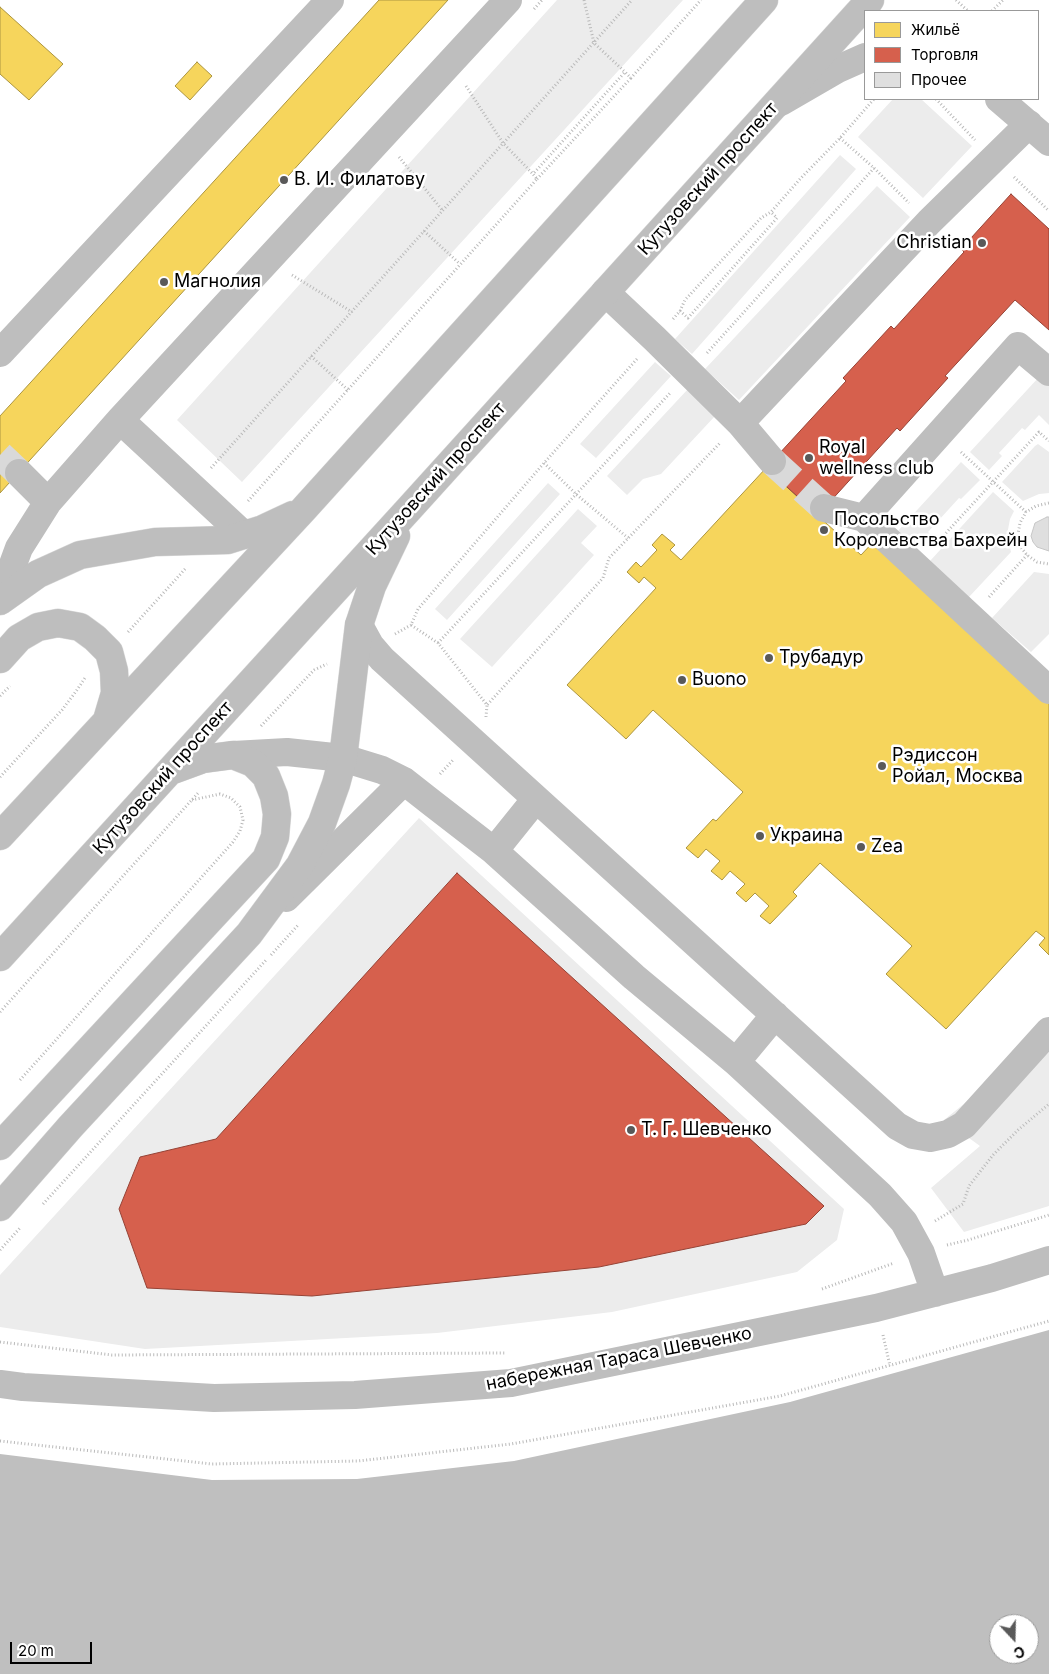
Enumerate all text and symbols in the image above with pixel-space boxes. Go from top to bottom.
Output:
legend [864,10,1039,100]
text: Жильё [911,20,960,39]
text: Торговля [911,45,978,64]
text: Прочее [911,70,967,89]
street label: Кутузовский проспект [634,98,782,260]
place label: В. И. Филатову [294,169,425,191]
marker: В. И. Филатову [278,174,290,186]
place label: Christian [896,232,972,254]
marker: Christian [976,237,988,249]
place label: Магнолия [174,271,261,293]
marker: Магнолия [158,276,170,288]
street label: Кутузовский проспект [362,398,510,560]
place label: Royal wellness club [819,437,934,479]
marker: Royal wellness club [803,452,815,464]
place label: Посольство Королевства Бахрейн [834,509,1028,552]
marker: Посольство Королевства Бахрейн [818,524,830,536]
place label: Трубадур [779,647,864,669]
marker: Трубадур [763,652,775,664]
place label: Buono [692,669,747,691]
marker: Buono [676,674,688,686]
street label: Кутузовский проспект [89,697,237,859]
place label: Рэдиссон Ройал, Москва [892,745,1023,788]
marker: Рэдиссон Ройал, Москва [876,760,888,772]
place label: Украина [770,825,843,847]
marker: Украина [754,830,766,842]
place label: Zea [871,836,903,858]
marker: Zea [855,841,867,853]
place label: Т. Г. Шевченко [641,1119,772,1141]
marker: Т. Г. Шевченко [625,1124,637,1136]
street label: набережная Тараса Шевченко [484,1323,754,1395]
north arrow [989,1614,1039,1664]
scale bar [12,1632,95,1664]
text: 20 m [18,1641,54,1660]
text: С [1011,1643,1027,1662]

